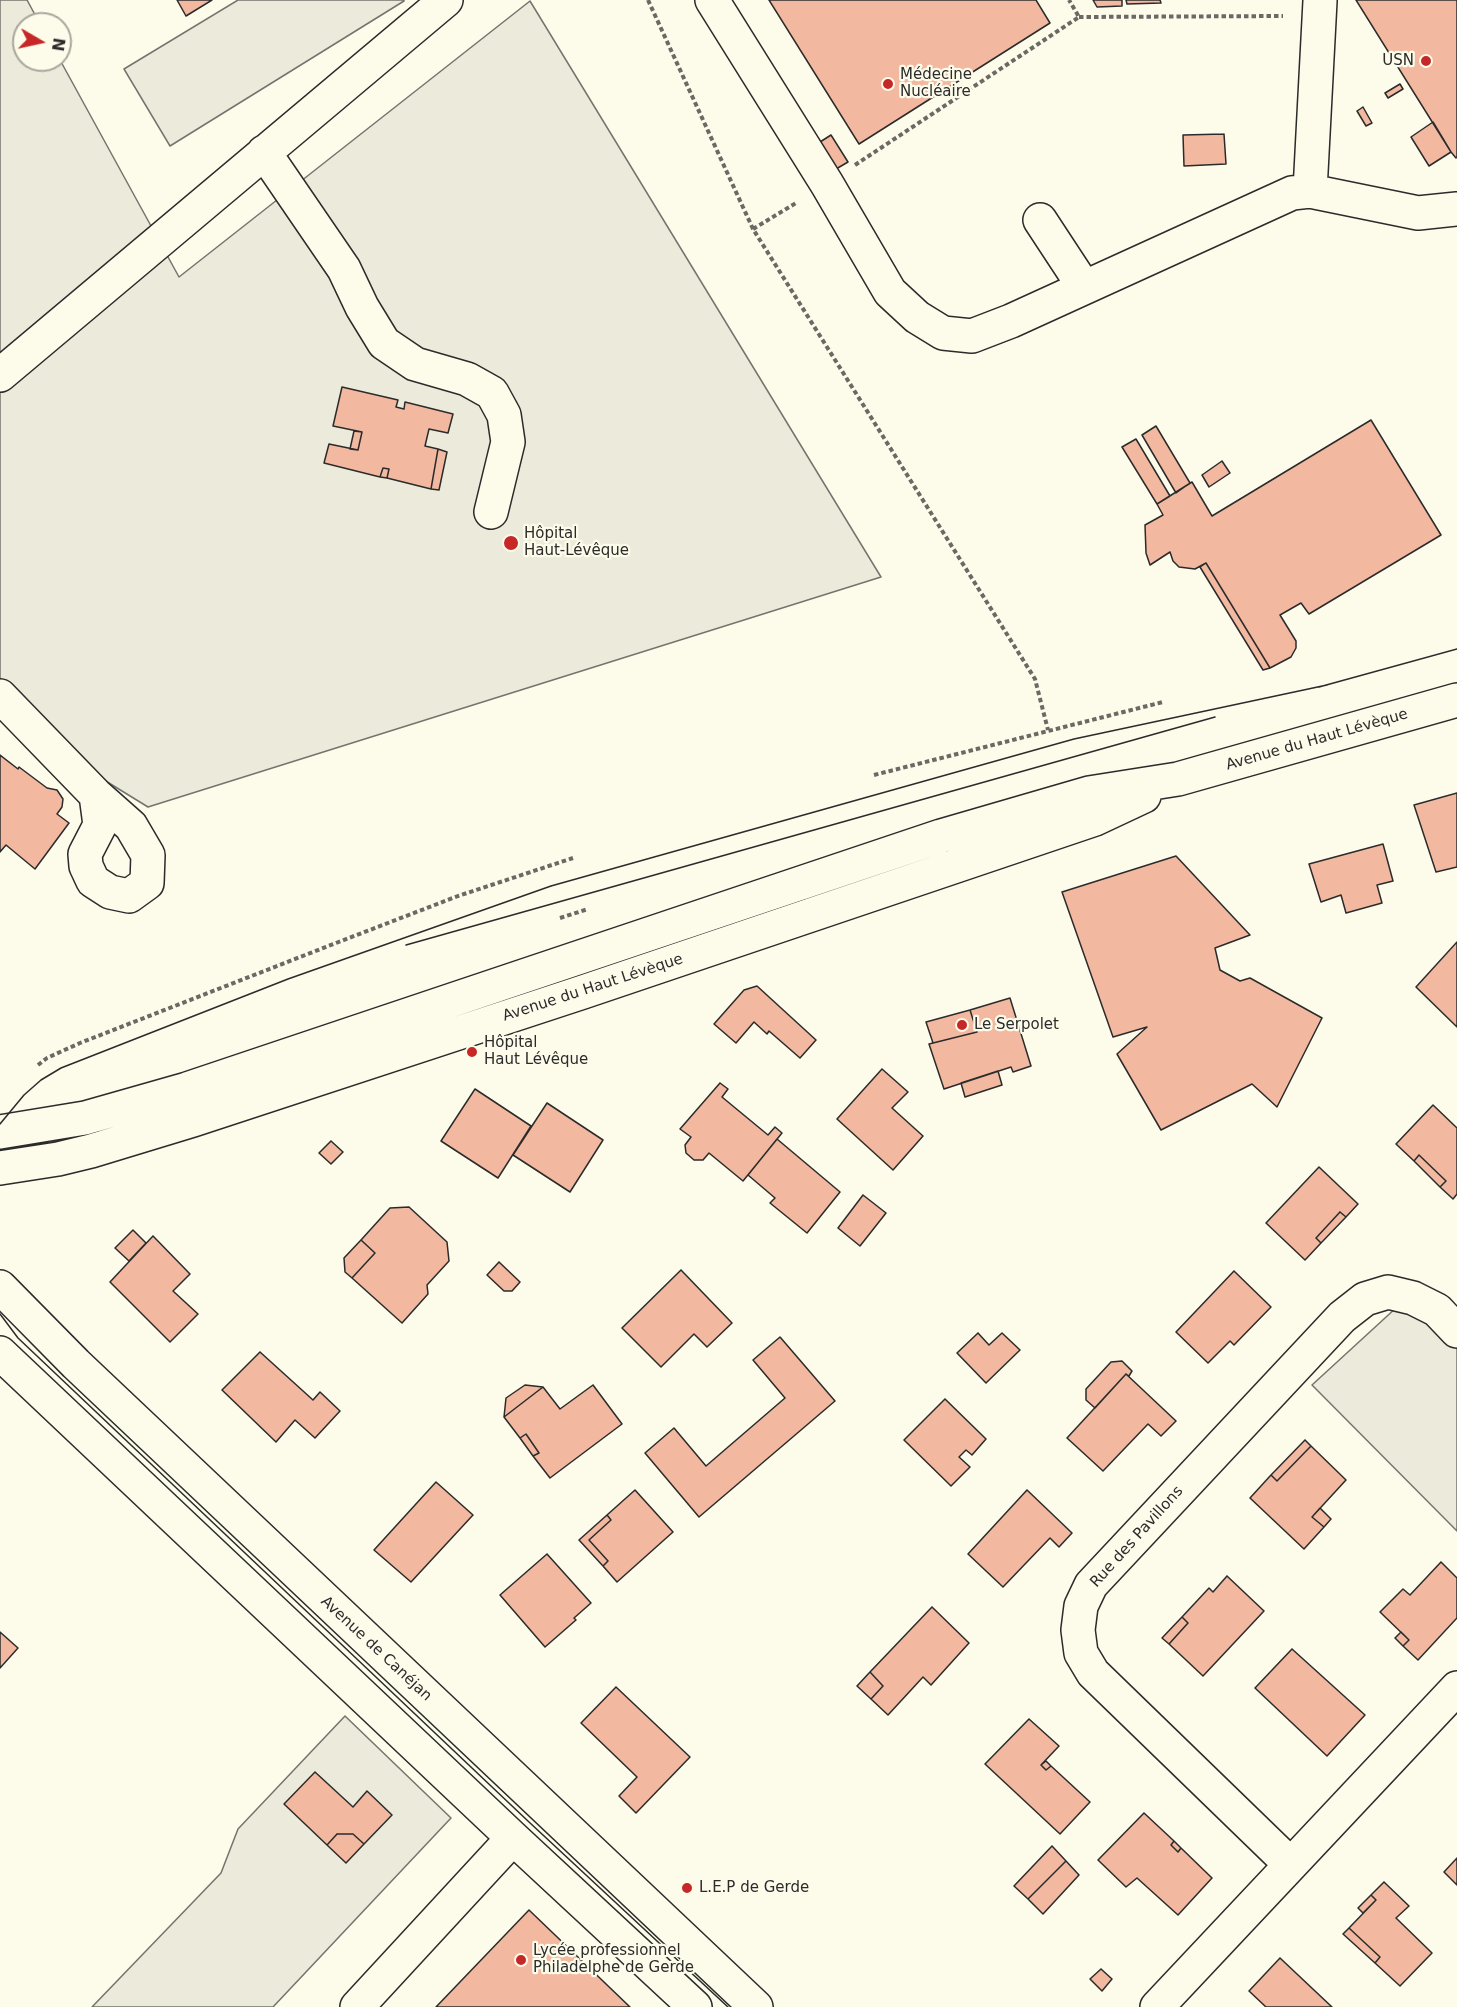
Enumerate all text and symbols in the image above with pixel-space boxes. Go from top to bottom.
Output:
north arrow [12,12,72,72]
text: N [48,36,69,53]
place label: USN [1382,52,1414,70]
marker: USN [1419,54,1433,68]
place label: Médecine Nucléaire [900,66,972,101]
marker: Médecine Nucléaire [881,77,895,91]
place label: Hôpital Haut-Lévêque [524,525,629,560]
marker: Hôpital Haut-Lévêque [502,534,520,552]
street label: Avenue du Haut Lévèque [1224,705,1410,775]
street label: Avenue du Haut Lévèque [501,950,685,1026]
place label: Le Serpolet [974,1016,1059,1034]
marker: Le Serpolet [955,1018,969,1032]
place label: Hôpital Haut Lévêque [484,1034,588,1069]
marker: Hôpital Haut Lévêque [465,1045,479,1059]
street label: Rue des Pavillons [1087,1483,1187,1591]
street label: Avenue de Canéjan [317,1593,435,1705]
place label: L.E.P de Gerde [699,1879,809,1897]
marker: L.E.P de Gerde [680,1881,694,1895]
place label: Lycée professionnel Philadelphe de Gerde [533,1942,694,1977]
marker: Lycée professionnel Philadelphe de Gerde [514,1953,528,1967]

